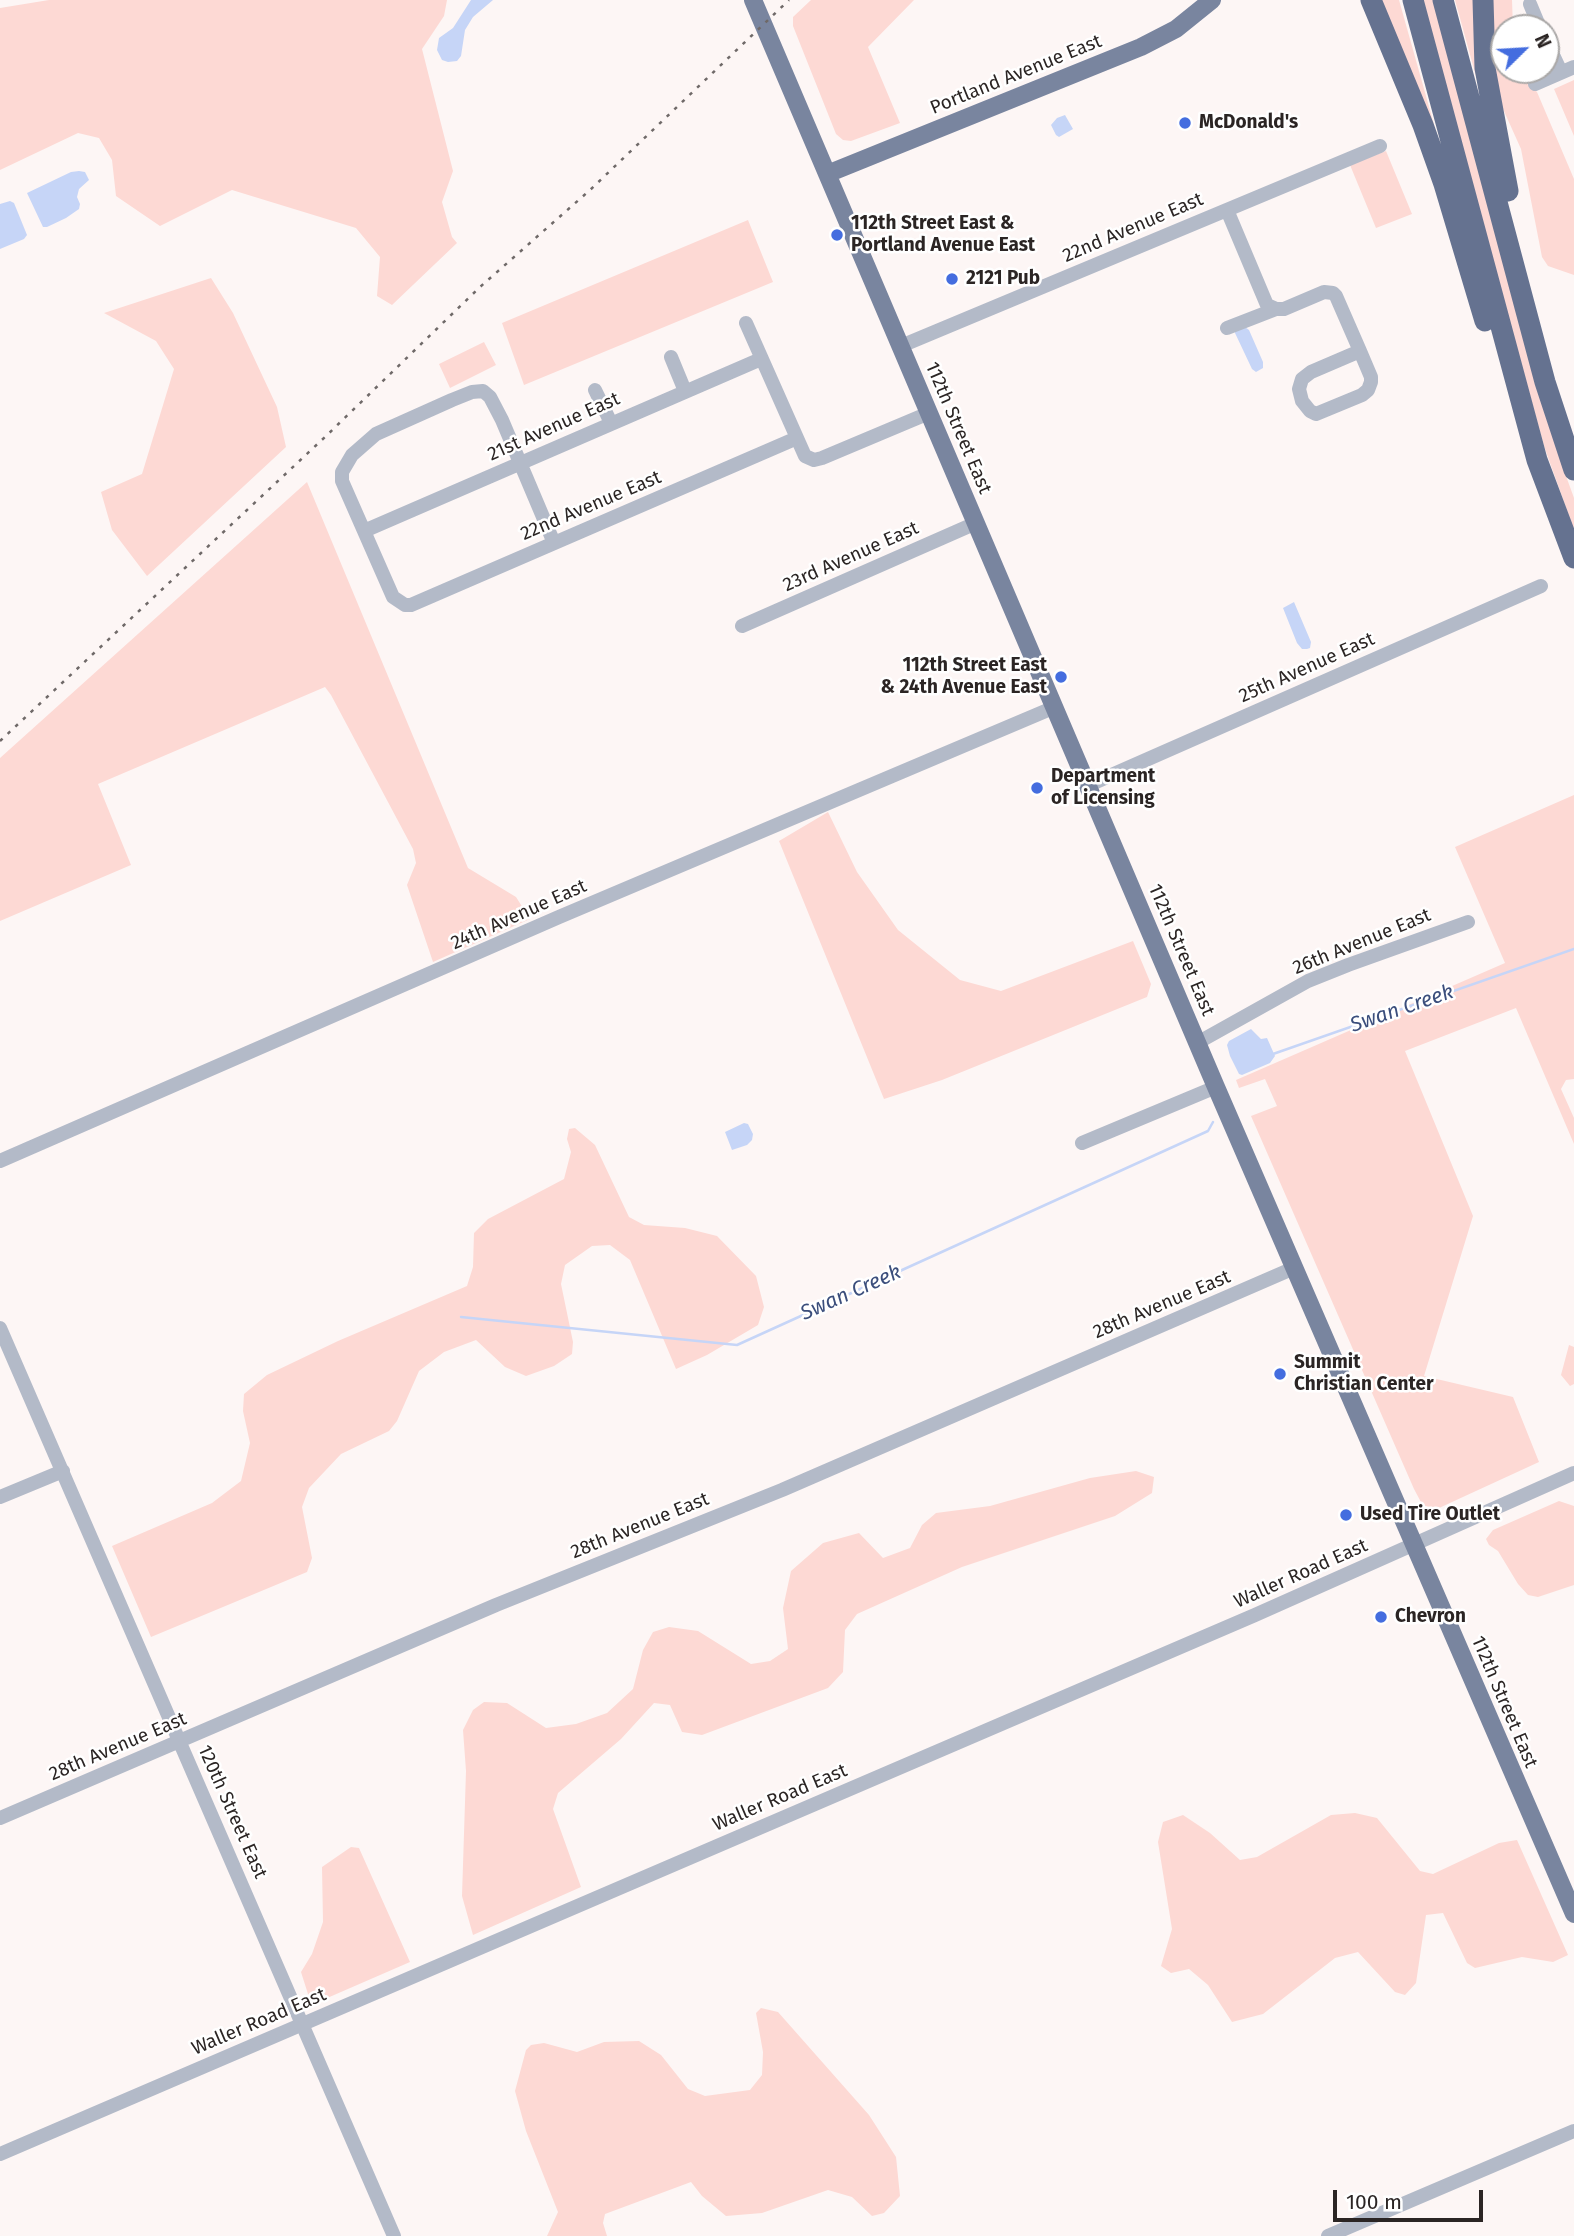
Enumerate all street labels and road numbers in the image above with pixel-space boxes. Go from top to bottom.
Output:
street label: Portland Avenue East [927,30,1105,120]
street label: 22nd Avenue East [1059,188,1207,268]
street label: 112th Street East [920,359,996,497]
street label: 21st Avenue East [485,388,623,466]
street label: 22nd Avenue East [517,466,665,546]
street label: 23rd Avenue East [780,517,922,597]
street label: 25th Avenue East [1236,628,1378,708]
street label: 24th Avenue East [448,875,590,955]
street label: 112th Street East [1143,881,1219,1019]
street label: 26th Avenue East [1290,904,1434,980]
street label: 28th Avenue East [1090,1266,1234,1344]
street label: 28th Avenue East [568,1488,712,1564]
street label: Waller Road East [1231,1534,1371,1614]
street label: 112th Street East [1466,1633,1542,1771]
street label: 28th Avenue East [46,1708,190,1786]
street label: 120th Street East [192,1742,272,1882]
street label: Waller Road East [709,1759,851,1837]
street label: Waller Road East [188,1983,330,2061]

